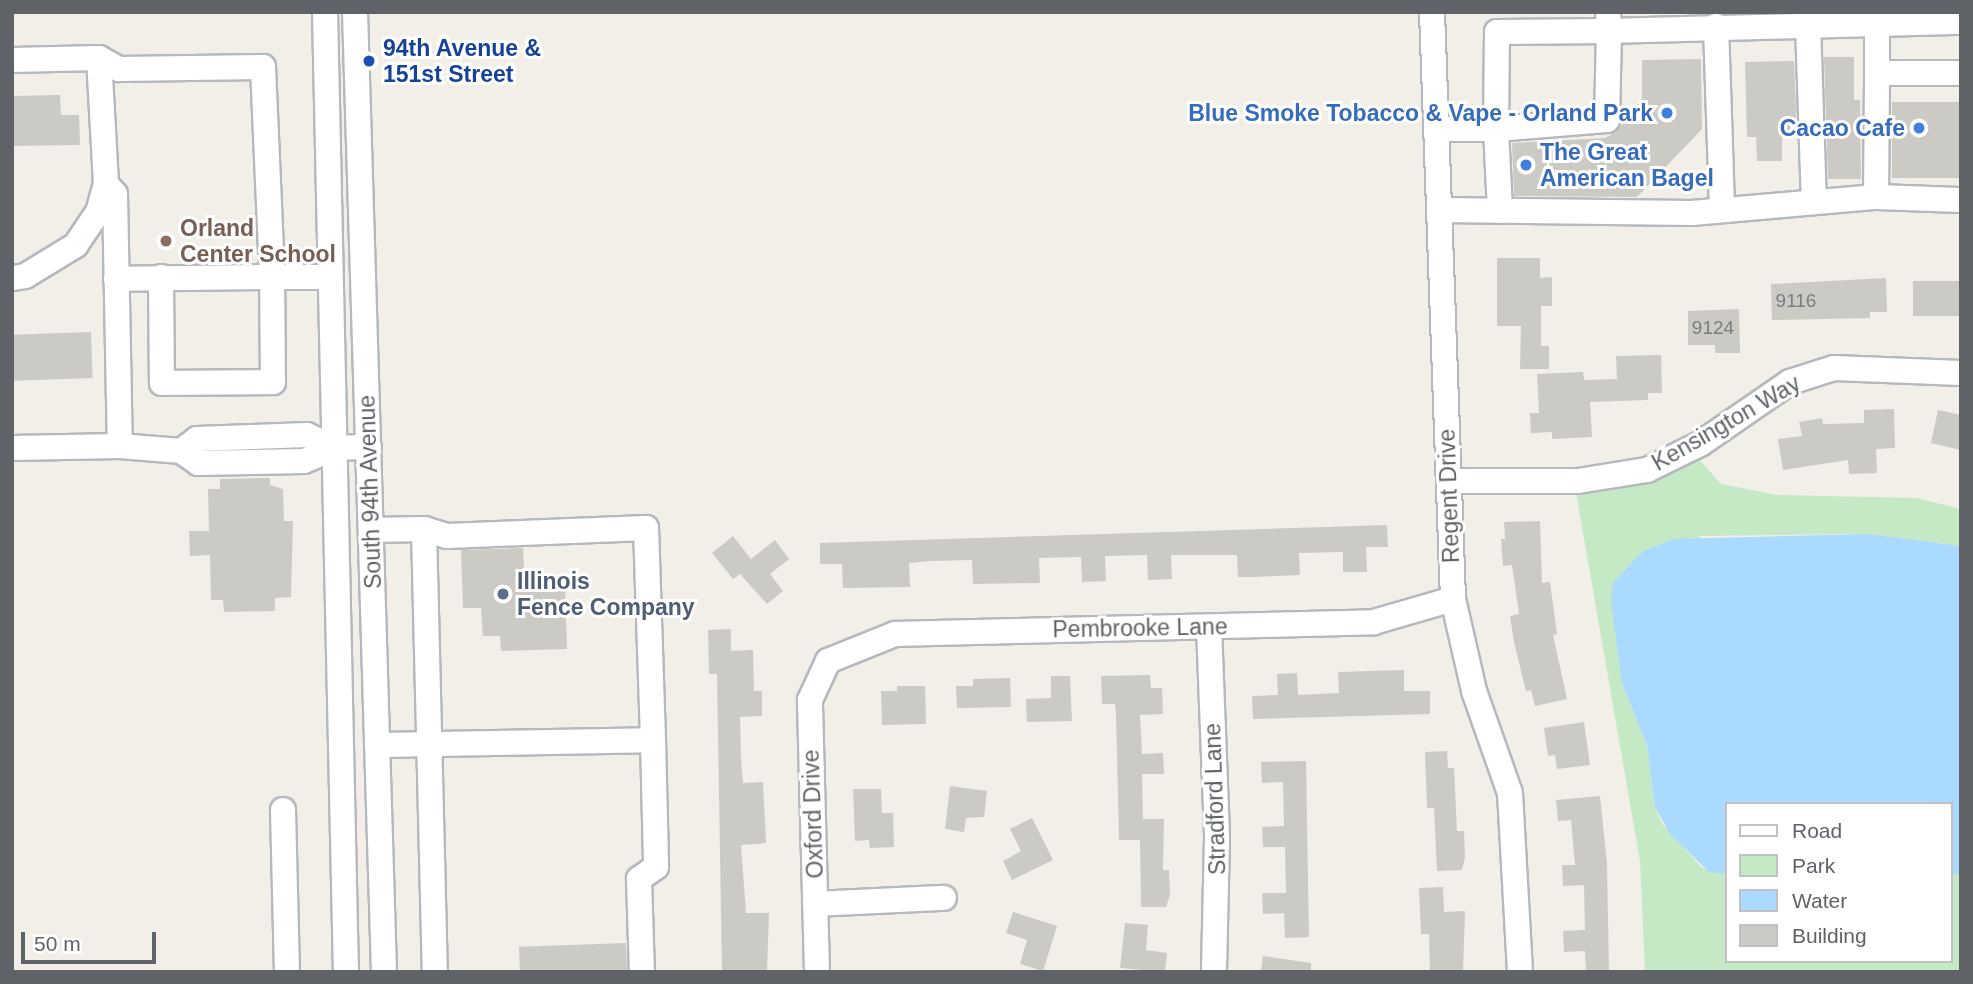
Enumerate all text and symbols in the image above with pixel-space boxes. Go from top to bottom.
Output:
place label: 94th Avenue & 151st Street [383,34,542,88]
marker: 94th Avenue & 151st Street [361,53,377,69]
place label: Blue Smoke Tobacco & Vape - Orland Park [1188,99,1653,127]
marker: Blue Smoke Tobacco & Vape - Orland Park [1659,105,1675,121]
place label: Cacao Cafe [1780,114,1905,142]
marker: Cacao Cafe [1911,120,1927,136]
place label: The Great American Bagel [1540,138,1714,192]
marker: The Great American Bagel [1518,157,1534,173]
place label: Orland Center School [180,214,336,268]
marker: Orland Center School [158,233,174,249]
house number: 9116 [1776,290,1816,312]
house number: 9124 [1692,317,1734,339]
street label: Kensington Way [1647,369,1805,477]
street label: South 94th Avenue [353,394,387,590]
street label: Regent Drive [1433,428,1465,564]
place label: Illinois Fence Company [517,567,695,621]
marker: Illinois Fence Company [495,586,511,602]
street label: Pembrooke Lane [1052,613,1228,643]
street label: Stradford Lane [1199,722,1231,876]
street label: Oxford Drive [797,749,829,879]
legend [1724,802,1952,963]
text: Road [1792,819,1842,842]
text: Park [1792,854,1835,877]
text: Water [1792,889,1847,912]
scale bar [24,918,159,962]
text: Building [1792,924,1867,947]
text: 50 m [34,932,81,955]

